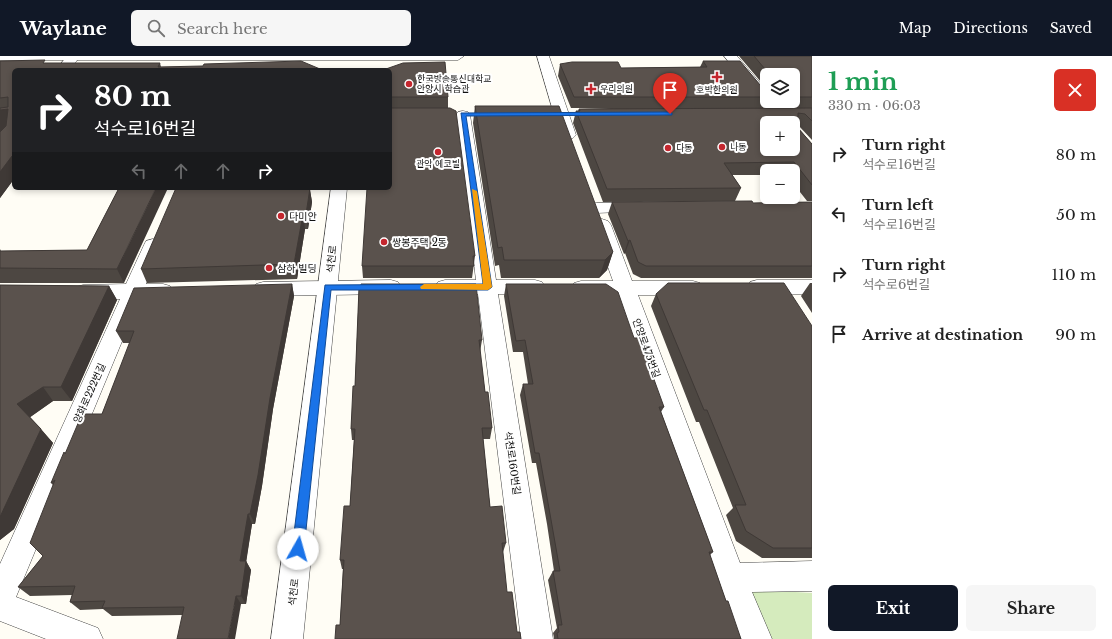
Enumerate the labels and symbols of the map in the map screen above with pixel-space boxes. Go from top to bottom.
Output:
marker: 호박한의원 [711,71,723,83]
place label: 한국방송통신대학교 안양시 학습관 [417,73,492,94]
pin [653,73,687,114]
marker: 한국방송통신대학교 안양시 학습관 [404,79,414,89]
marker: 우리의원 [585,83,597,95]
place label: 우리의원 [600,83,633,94]
place label: 호박한의원 [696,84,738,95]
place label: 나동 [730,141,747,152]
place label: 다동 [676,142,693,153]
marker: 나동 [717,142,727,152]
marker: 다동 [663,143,673,153]
marker: 관악 에코빌 [433,147,443,157]
place label: 관악 에코빌 [416,158,460,169]
place label: 다미안 [289,210,317,223]
marker: 다미안 [276,211,286,221]
place label: 쌍봉주택 2동 [392,236,447,249]
marker: 쌍봉주택 2동 [379,237,389,247]
street label: 석천로 [324,245,339,273]
place label: 삼하 빌딩 [277,262,317,275]
marker: 삼하 빌딩 [264,263,274,273]
street label: 안양로475번길 [630,317,663,380]
street label: 양화로222번길 [70,361,109,425]
street label: 석천로160번길 [502,430,523,496]
position arrow [277,528,319,570]
street label: 석천로 [285,578,302,607]

